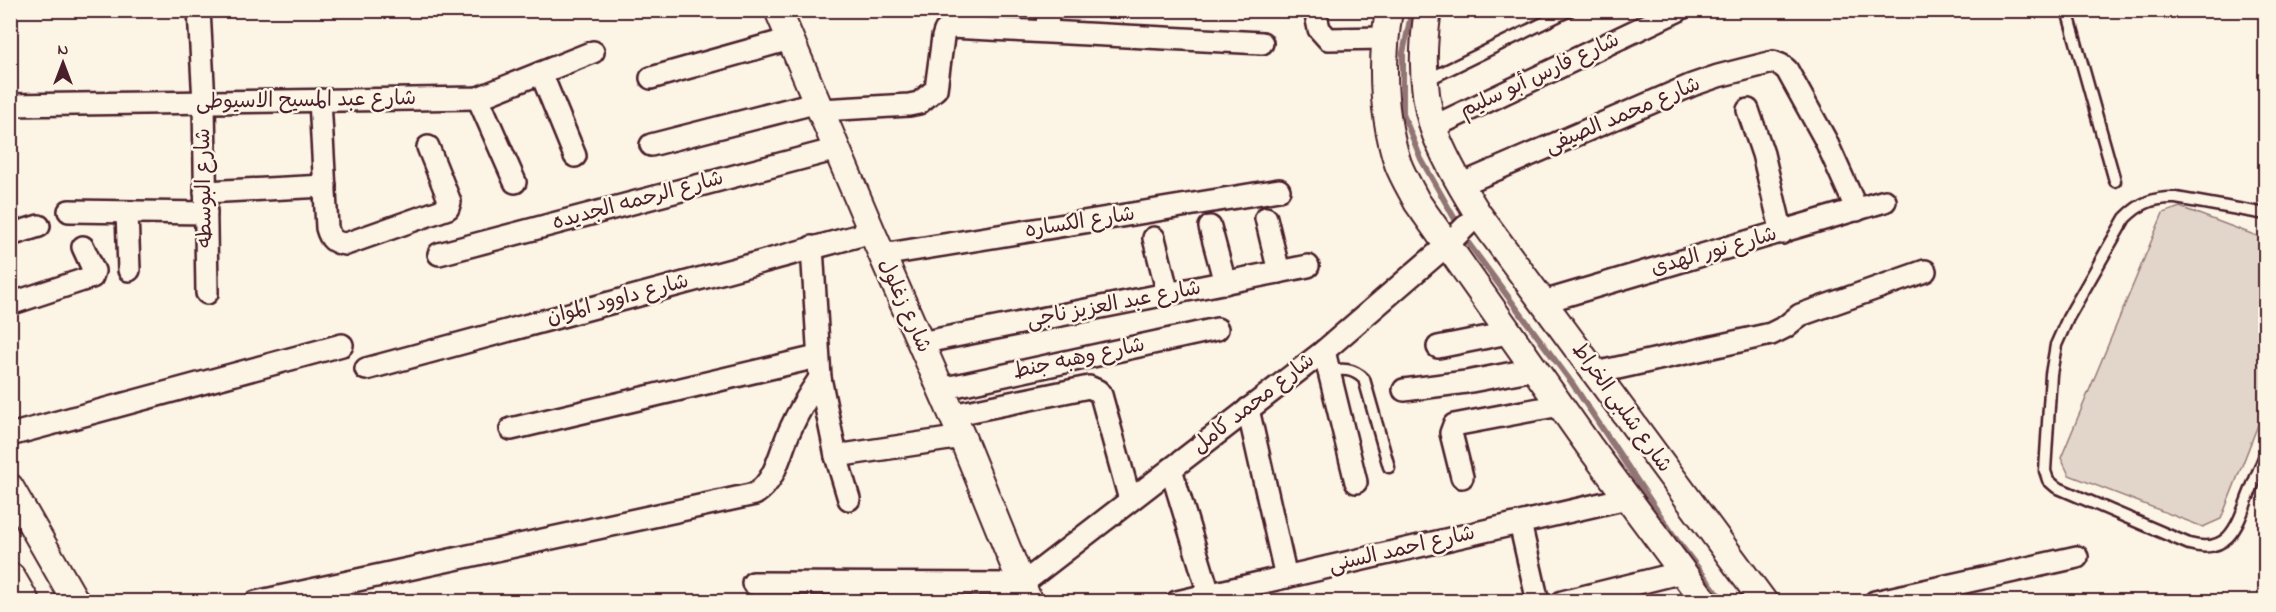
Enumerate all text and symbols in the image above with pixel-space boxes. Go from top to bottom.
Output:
street label: شارع فارس أبو سليم [1455,26,1625,126]
north arrow [33,33,93,93]
text: N [58,38,69,62]
street label: شارع محمد الصيفى [1541,70,1705,162]
street label: شارع عبد المسيح الاسيوطى [196,84,416,118]
street label: شارع البوسطه [189,128,221,248]
street label: شارع الرحمه الجديده [549,164,727,238]
street label: شارع الكساره [1023,200,1137,246]
street label: شارع نور الهدى [1647,220,1781,284]
street label: شارع زغلول [870,254,938,358]
street label: شارع داوود الموان [544,267,692,333]
street label: شارع عبد العزيز ناجى [1024,273,1204,337]
street label: شارع وهبه جنط [1010,330,1148,388]
street label: شارع شلبى الخراط [1564,337,1678,479]
street label: شارع محمد كامل [1186,346,1322,462]
street label: شارع احمد السنى [1326,519,1478,581]

